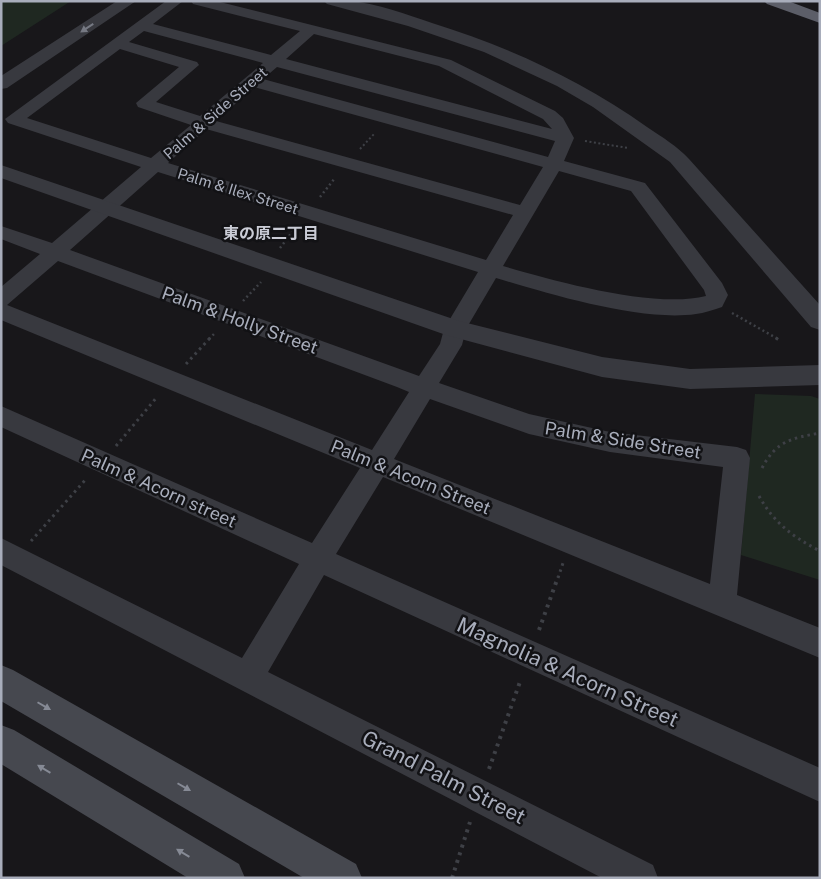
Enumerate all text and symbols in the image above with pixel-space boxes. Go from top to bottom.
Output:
one-way arrow [81,23,94,33]
street label: Palm & Side Street [160,63,270,163]
street label: Palm & Ilex Street [176,165,301,218]
district label: 東の原二丁目 [223,224,319,243]
street label: Palm & Holly Street [159,282,321,358]
street label: Palm & Side Street [543,417,703,463]
street label: Palm & Acorn Street [328,435,494,519]
street label: Palm & Acorn street [78,444,240,532]
street label: Magnolia & Acorn Street [453,612,683,732]
one-way arrow [37,702,50,711]
street label: Grand Palm Street [358,725,530,829]
one-way arrow [38,764,51,773]
one-way arrow [177,783,192,791]
one-way arrow [177,848,190,857]

